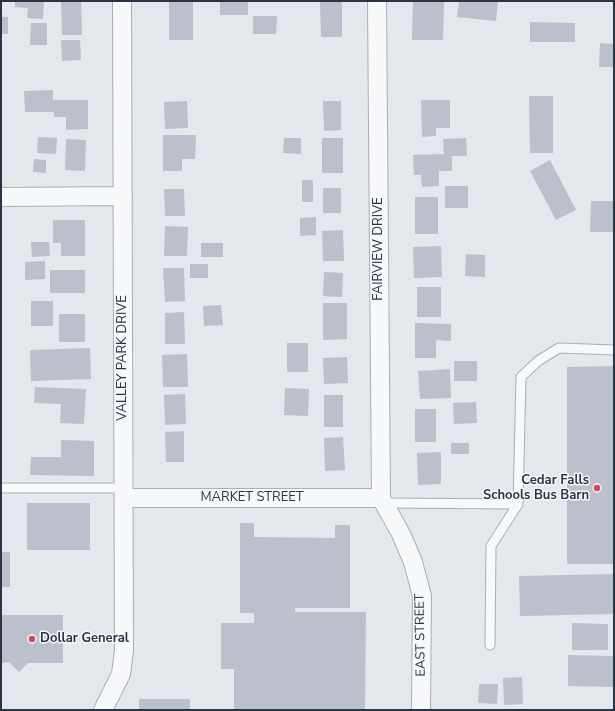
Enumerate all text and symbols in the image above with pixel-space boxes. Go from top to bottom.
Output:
street label: FAIRVIEW DRIVE [371,197,387,301]
street label: VALLEY PARK DRIVE [115,295,131,421]
place label: Cedar Falls Schools Bus Barn [483,473,589,504]
marker: Cedar Falls Schools Bus Barn [592,483,602,493]
street label: MARKET STREET [200,490,304,506]
street label: EAST STREET [412,593,430,677]
place label: Dollar General [40,631,129,647]
marker: Dollar General [27,634,37,644]

